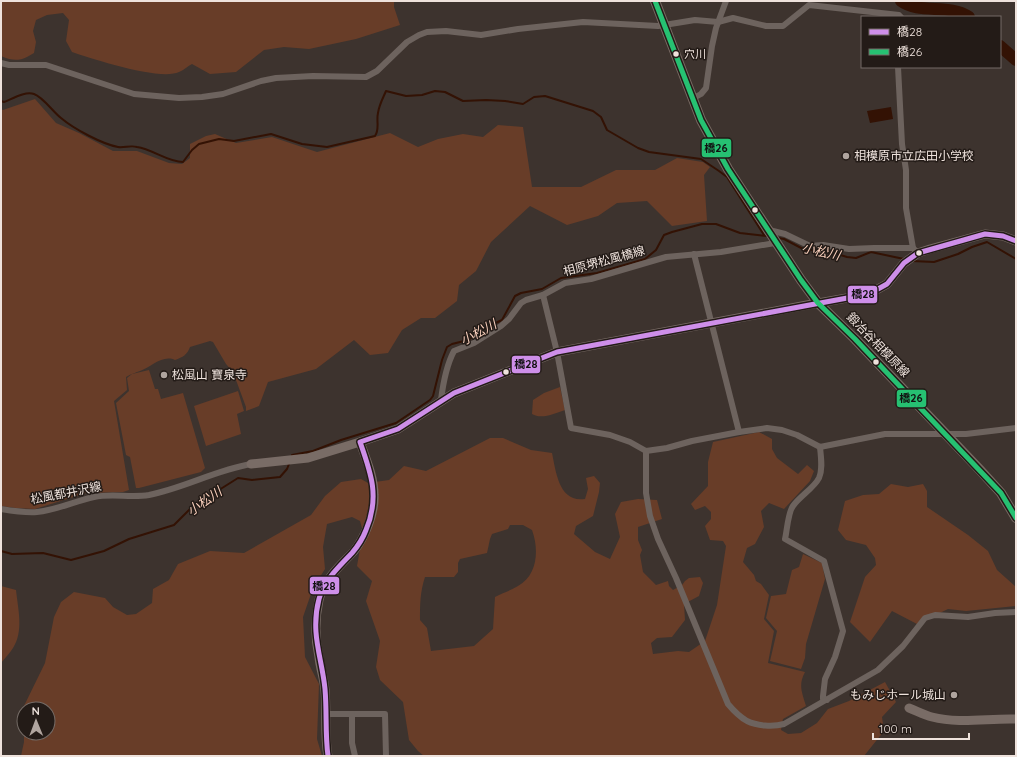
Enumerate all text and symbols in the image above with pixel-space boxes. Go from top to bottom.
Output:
legend [861,16,1001,68]
text: 橋28 [897,24,922,39]
text: 橋26 [897,44,923,59]
place label: 穴川 [684,47,706,61]
marker: 穴川 [671,49,681,59]
line badge: 橋26 [701,138,732,158]
text: 橋26 [704,141,728,155]
place label: 相模原市立広田小学校 [854,148,974,163]
marker: 相模原市立広田小学校 [841,151,851,161]
unlabelled marker [750,205,760,215]
water label: 小松川 [800,239,844,264]
street label: 相原堺松風橋線 [561,242,646,279]
unlabelled marker [914,248,924,258]
line badge: 橋28 [847,285,878,304]
text: 橋28 [851,287,875,301]
street label: 鍛冶谷相模原線 [844,309,913,380]
water label: 小松川 [457,315,501,348]
line badge: 橋28 [511,355,541,374]
text: 橋28 [514,357,538,371]
unlabelled marker [871,357,881,367]
place label: 松風山 寶泉寺 [172,367,247,382]
unlabelled marker [501,367,511,377]
marker: 松風山 寶泉寺 [159,370,169,380]
line badge: 橋26 [896,389,927,408]
text: 橋26 [899,391,923,405]
street label: 松風都井沢線 [29,478,103,507]
water label: 小松川 [183,482,226,519]
line badge: 橋28 [309,576,340,595]
text: 橋28 [312,579,336,593]
place label: もみじホール城山 [850,687,946,702]
marker: もみじホール城山 [949,690,959,700]
north arrow [16,701,56,741]
text: N [32,704,40,718]
scale bar [873,715,969,741]
text: 100 m [879,721,912,736]

